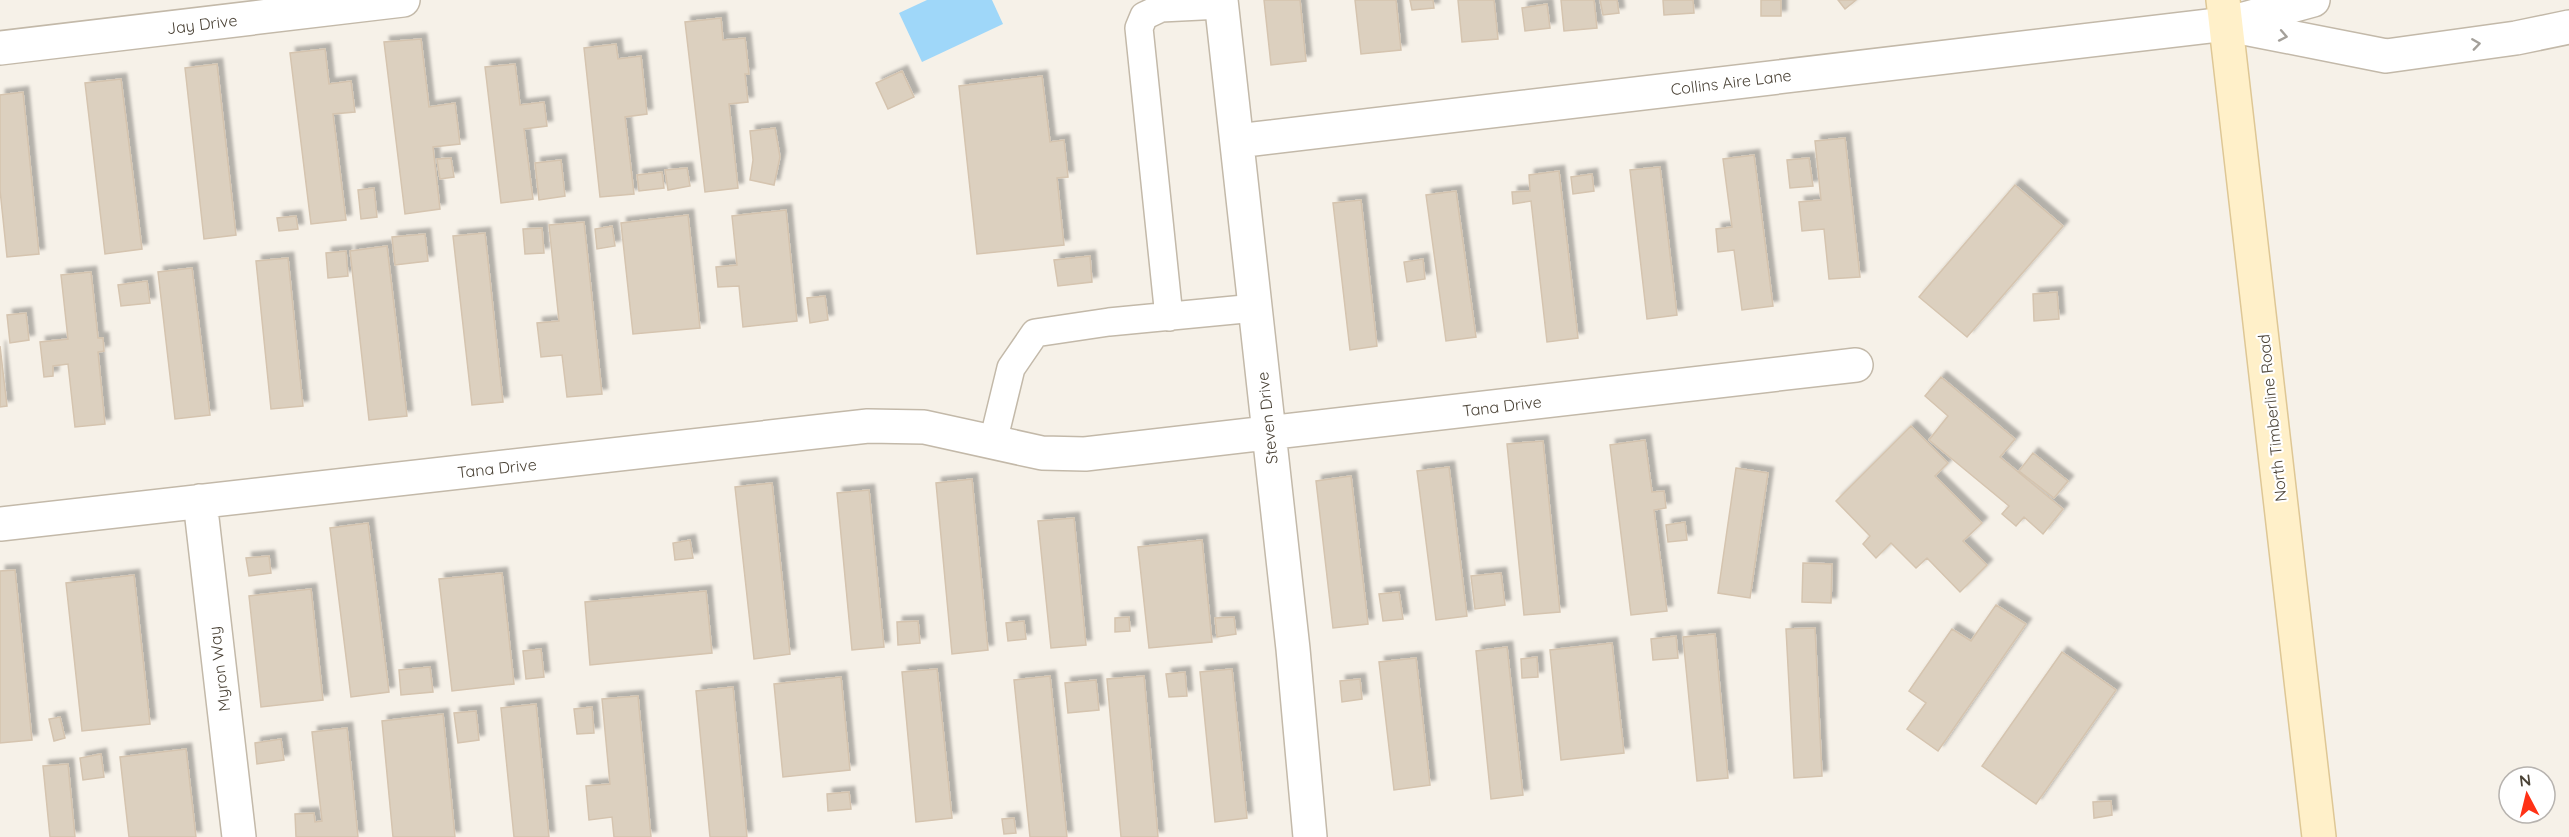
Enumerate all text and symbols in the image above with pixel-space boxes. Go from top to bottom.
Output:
street label: Jay Drive [166,10,238,38]
one-way arrow [2278,29,2288,42]
one-way arrow [2471,38,2480,50]
street label: Collins Aire Lane [1669,65,1793,99]
street label: North Timberline Road [2253,333,2291,503]
street label: Steven Drive [1252,371,1282,465]
street label: Tana Drive [1461,391,1543,421]
street label: Tana Drive [456,454,538,482]
street label: Myron Way [204,625,234,713]
north arrow [2497,765,2557,825]
text: N [2518,769,2532,791]

